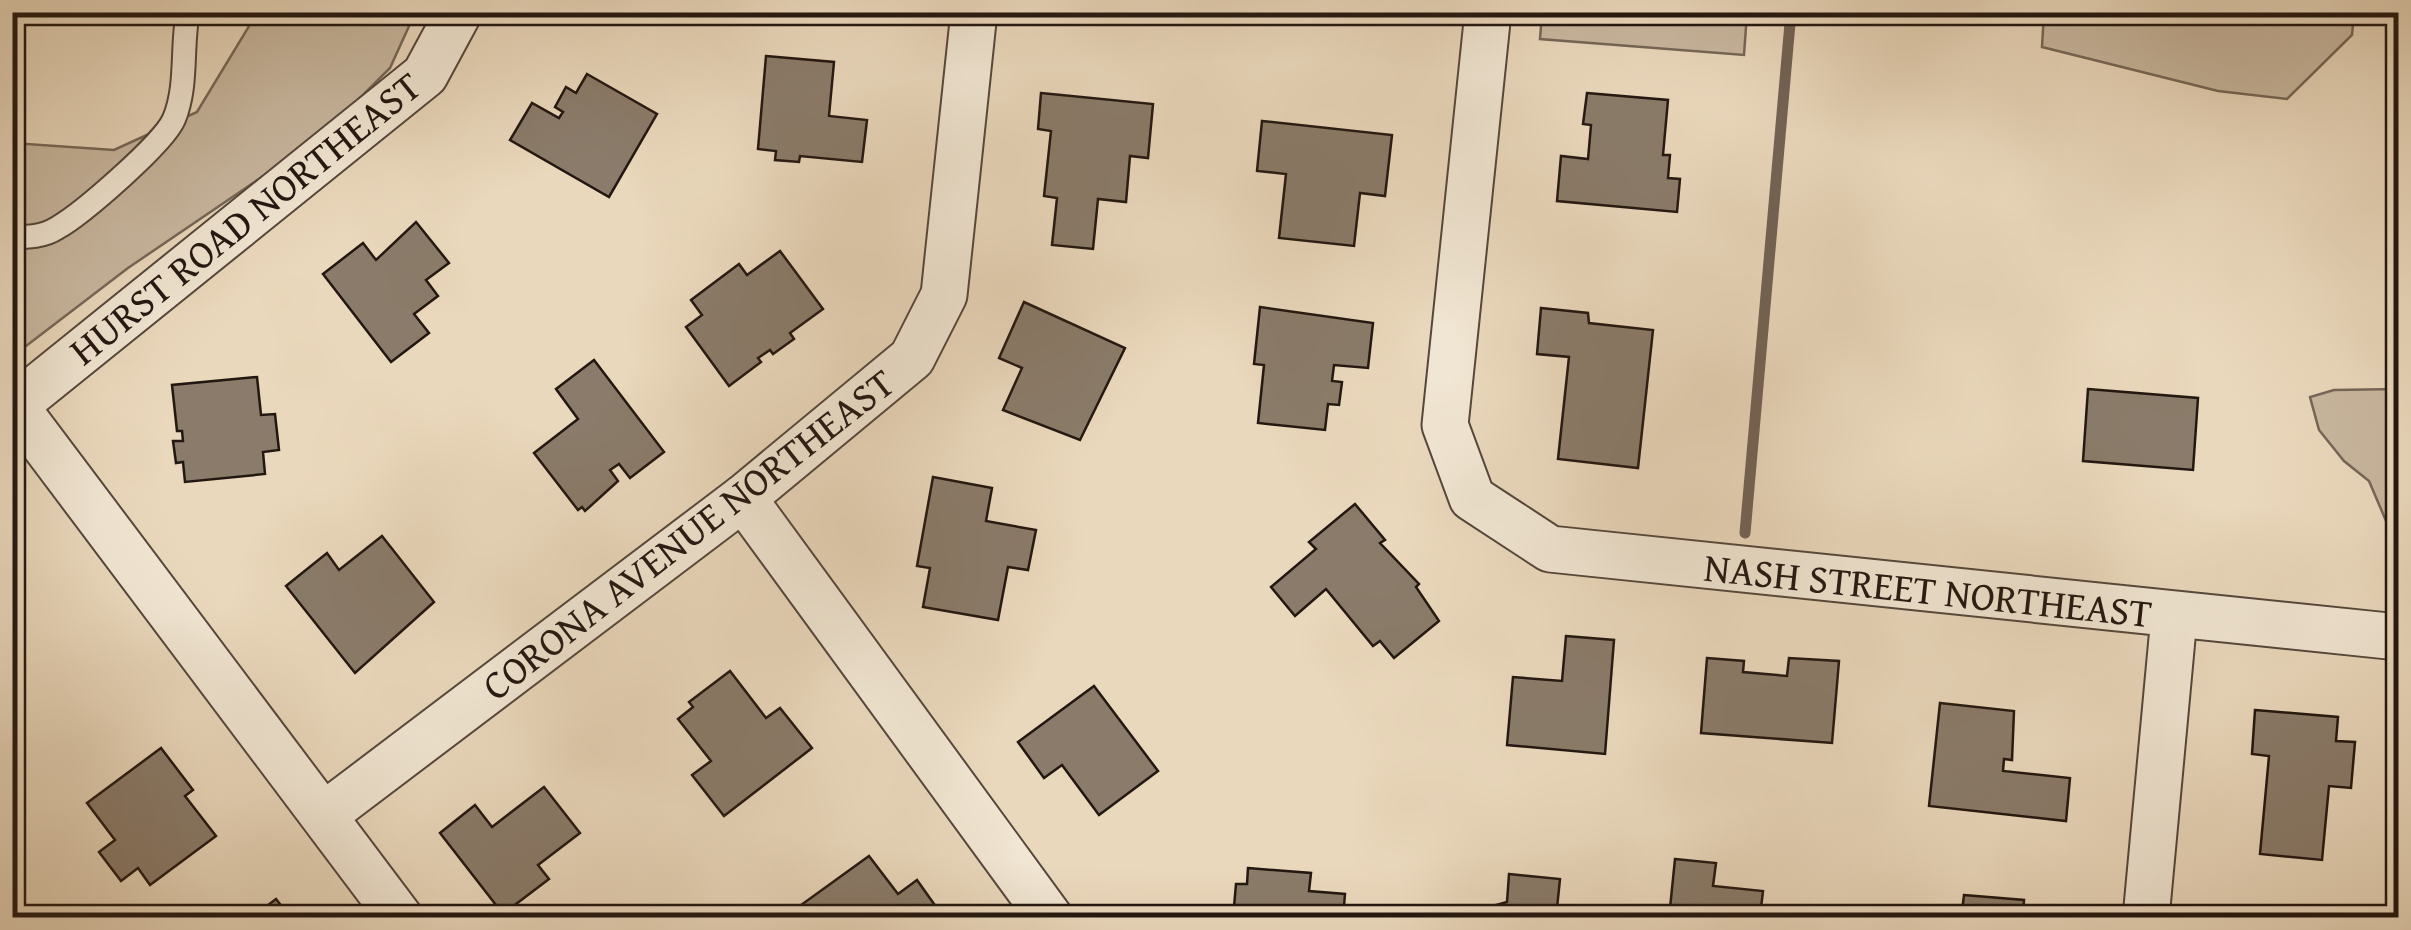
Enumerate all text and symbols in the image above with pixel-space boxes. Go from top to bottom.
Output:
street label: HURST ROAD NORTHEAST [56,57,434,378]
street label: CORONA AVENUE NORTHEAST [469,353,907,714]
street label: NASH STREET NORTHEAST [1701,537,2155,642]

